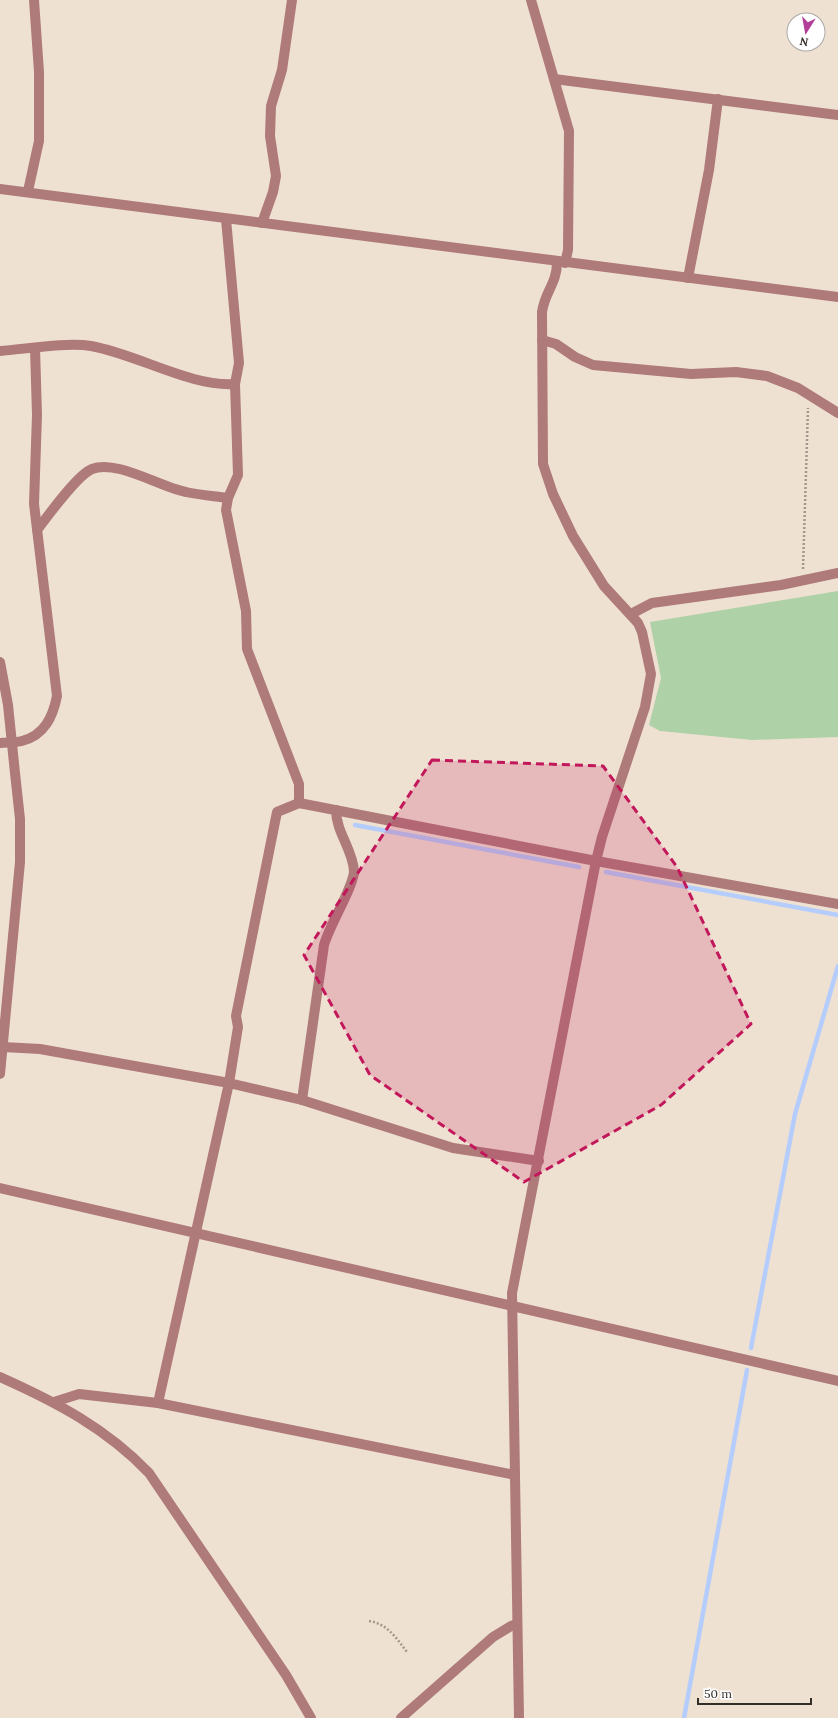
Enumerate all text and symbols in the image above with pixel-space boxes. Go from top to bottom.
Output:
north arrow [786,12,826,52]
text: N [798,34,810,50]
scale bar [698,1680,811,1706]
text: 50 m [704,1686,732,1701]

